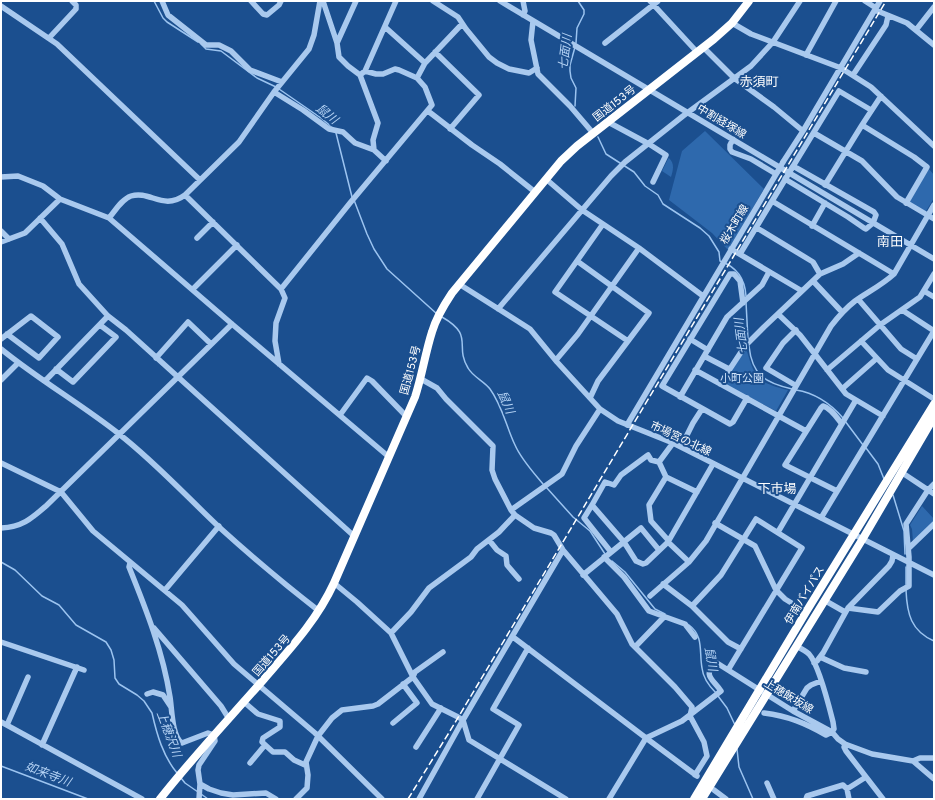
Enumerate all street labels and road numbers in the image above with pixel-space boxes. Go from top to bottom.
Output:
street label: 国道153号 [590,83,639,125]
street label: 中割経塚線 [694,102,749,142]
street label: 桜木町線 [718,202,752,247]
street label: 国道153号 [398,344,424,396]
street label: 市場宮の北線 [648,419,713,459]
street label: 伊南バイパス [782,564,828,627]
street label: 国道153号 [250,632,294,679]
street label: 上穂飯坂線 [761,677,816,717]

